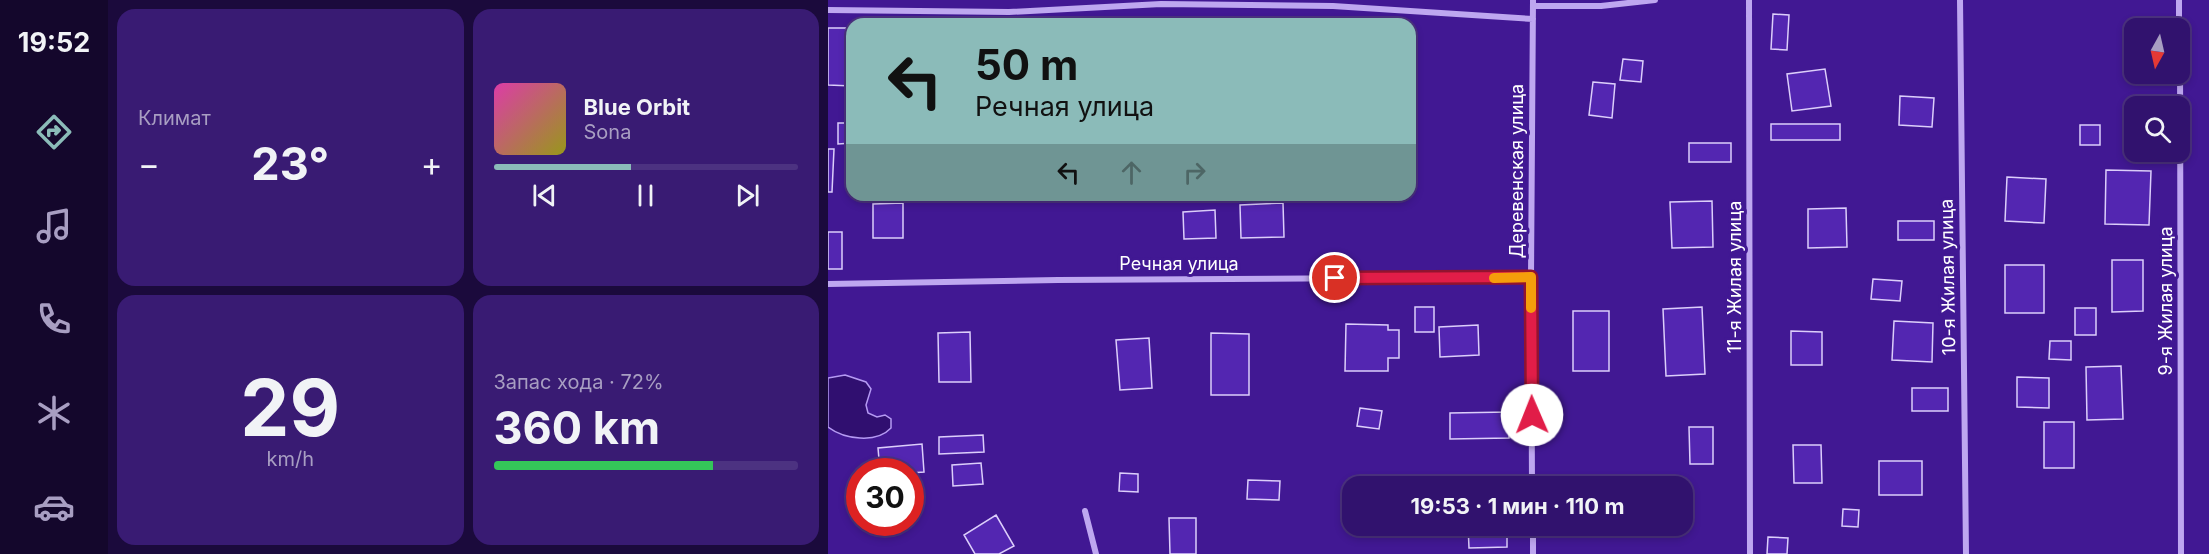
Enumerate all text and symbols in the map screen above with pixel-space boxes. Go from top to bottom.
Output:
north arrow [2124,18,2190,84]
map controls [2124,18,2190,162]
text: 19:52 [18,26,90,59]
text: 50 m [975,39,1078,90]
icon: left [876,42,954,120]
street label: Деревенская улица [1506,84,1527,258]
text: Речная улица [975,90,1154,123]
text: Blue Orbit [584,94,690,120]
button: search [2124,96,2190,162]
text: Климат [138,106,211,130]
icon: directions [33,111,75,153]
text: Sona [584,120,631,144]
text: 23° [251,136,329,191]
text: − [138,144,160,184]
text: + [421,144,442,184]
icon: left [1052,156,1085,189]
icon: ahead [1115,156,1148,189]
icon: right [1178,156,1211,189]
icon: previous [528,179,561,212]
icon: pause [629,179,662,212]
icon: next [731,179,764,212]
street label: 10-я Жилая улица [1936,199,1959,355]
street label: 11-я Жилая улица [1724,201,1745,353]
icon: music [33,205,75,247]
street label: 9-я Жилая улица [2155,226,2176,376]
pin [1309,252,1360,303]
street label: Речная улица [1119,253,1239,274]
icon: arrive [1318,261,1351,294]
icon: phone [33,298,75,340]
text: 29 [240,360,340,455]
text: Запас хода · 72% [494,370,664,394]
position arrow [1500,383,1564,447]
icon: climate [33,392,75,434]
text: 360 km [494,400,660,455]
text: km/h [266,447,314,471]
speed limit sign: 30 [846,458,924,536]
icon: car [33,486,75,528]
text: 19:53 · 1 мин · 110 m [1411,493,1624,519]

